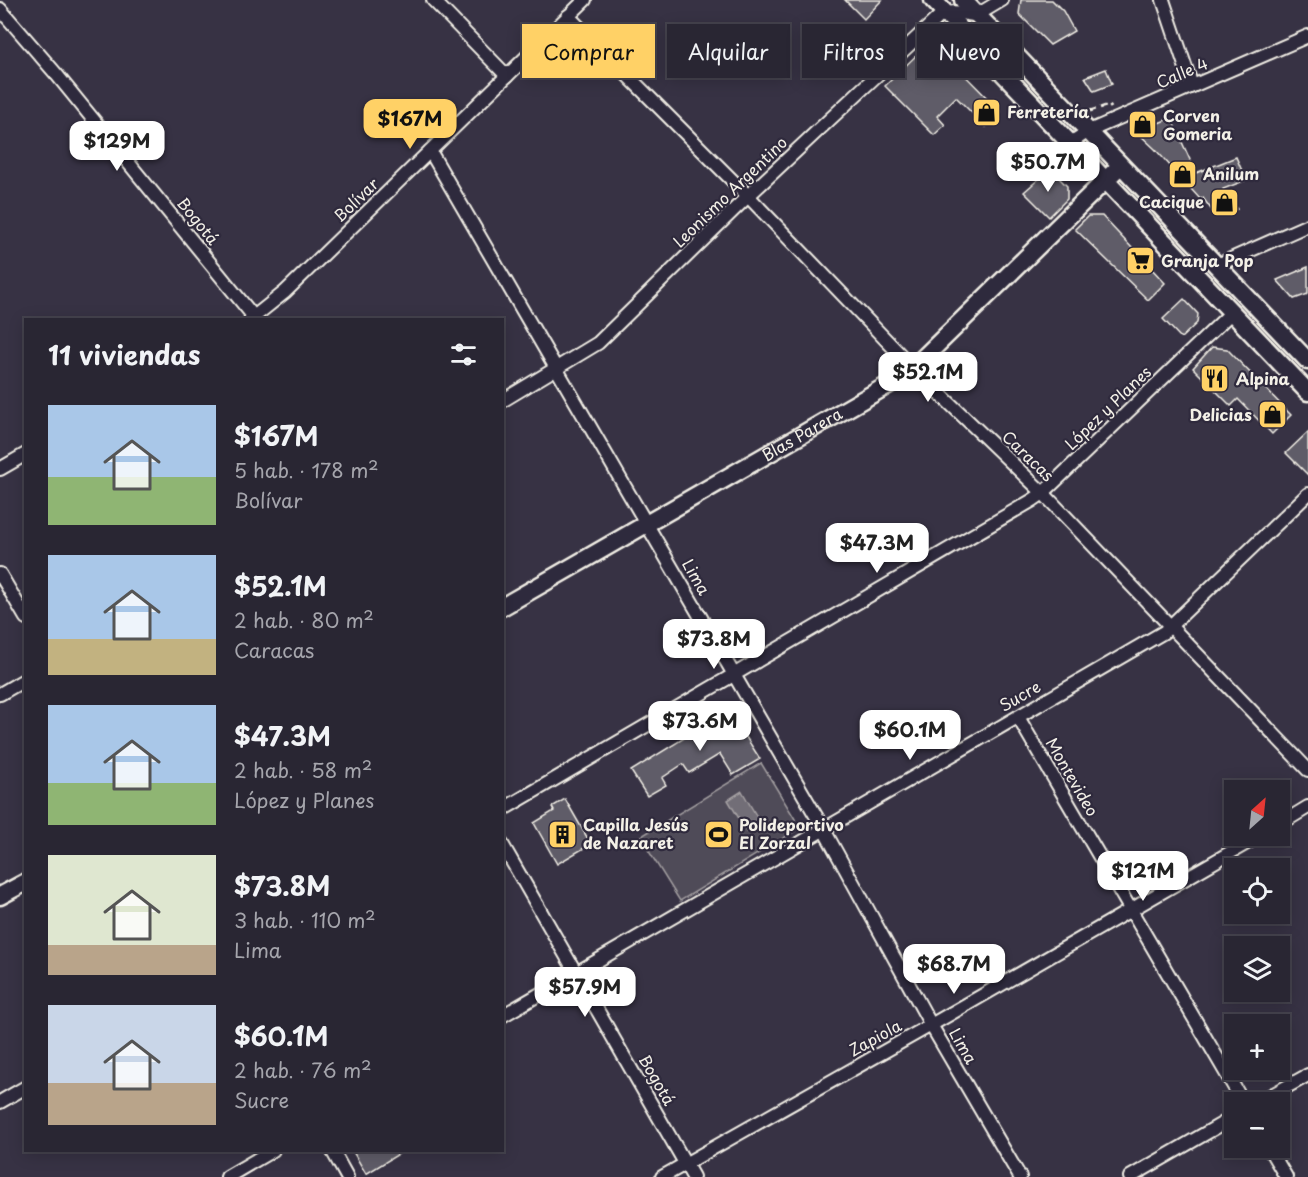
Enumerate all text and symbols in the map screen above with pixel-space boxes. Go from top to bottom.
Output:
chip: Comprar [522,24,655,78]
chip: Alquilar [667,24,790,78]
chip: Filtros [802,24,905,78]
chip: Nuevo [917,24,1022,78]
street label: Calle 4 [1152,50,1211,94]
shop icon: Ferretería [970,96,1002,128]
pin: $167M [368,99,452,150]
place label: Ferretería [1007,99,1089,123]
text: $167M [378,103,442,133]
place label: Corven Gomeria [1163,103,1232,145]
shop icon: Corven Gomeria [1126,109,1158,141]
pin: $129M [75,121,159,172]
text: $129M [84,125,150,155]
street label: Leonismo Argentino [667,130,792,252]
pin: $50.7M [999,142,1097,193]
text: $50.7M [1011,146,1085,176]
shop icon: Anilum [1166,158,1198,190]
place label: Anilum [1202,161,1259,185]
street label: Bolívar [327,171,384,227]
shop icon: Cacique [1209,186,1241,218]
place label: Cacique [1139,189,1204,213]
street label: Bogotá [172,191,225,249]
supermarket icon: Granja Pop [1124,245,1156,277]
place label: Granja Pop [1161,248,1253,272]
text: 11 viviendas [48,335,200,374]
icon: filters [447,338,480,371]
pin: $52.1M [879,352,977,403]
text: $52.1M [892,356,964,386]
street label: López y Planes [1059,360,1156,455]
restaurant icon: Alpina [1199,363,1231,395]
place label: Alpina [1236,366,1290,390]
shop icon: Delicias [1257,399,1289,431]
street label: Blas Parera [757,401,846,466]
place label: Delicias [1190,402,1252,426]
text: $167M [234,416,318,455]
street label: Caracas [997,424,1060,486]
icon: home [96,429,168,501]
text: 5 hab. · 178 m² [234,455,379,485]
text: Bolívar [234,485,302,515]
pin: $47.3M [828,523,926,574]
text: $47.3M [840,527,914,557]
street label: Lima [677,554,717,599]
text: $52.1M [234,566,327,605]
icon: home [96,579,168,651]
text: 2 hab. · 80 m² [234,605,374,635]
pin: $73.8M [665,619,763,670]
text: $73.8M [677,623,751,653]
text: Caracas [234,635,314,665]
street label: Sucre [994,674,1045,717]
pin: $73.6M [651,701,749,752]
text: $73.6M [662,705,738,735]
pin: $60.1M [861,710,959,761]
text: $60.1M [874,714,946,744]
text: $47.3M [234,716,331,755]
icon: home [96,729,168,801]
street label: Montevideo [1041,733,1105,820]
text: 2 hab. · 58 m² [234,755,372,785]
north arrow [1224,780,1290,846]
map controls [1224,780,1290,1158]
text: López y Planes [234,785,374,815]
place label: Capilla Jesús de Nazaret [583,812,688,854]
place label: Polideportivo El Zorzal [739,812,844,854]
building icon: Capilla Jesús de Nazaret [546,818,578,850]
sports icon: Polideportivo El Zorzal [702,818,734,850]
pin: $121M [1101,851,1185,902]
text: $121M [1111,855,1175,885]
button: locate [1224,858,1290,924]
text: $73.8M [234,866,330,905]
icon: home [96,879,168,951]
text: 3 hab. · 110 m² [234,905,376,935]
text: Lima [234,935,281,965]
button: layers [1224,936,1290,1002]
pin: $68.7M [905,944,1003,995]
text: $68.7M [917,948,991,978]
pin: $57.9M [536,967,634,1018]
text: $57.9M [549,971,621,1001]
street label: Zapiola [844,1013,905,1061]
button: + [1224,1014,1290,1080]
text: $60.1M [234,1016,328,1055]
street label: Lima [944,1023,984,1068]
icon: home [96,1029,168,1101]
street label: Bogotá [634,1050,682,1109]
text: 2 hab. · 76 m² [234,1055,371,1085]
text: Sucre [234,1085,289,1115]
button: − [1224,1092,1290,1158]

